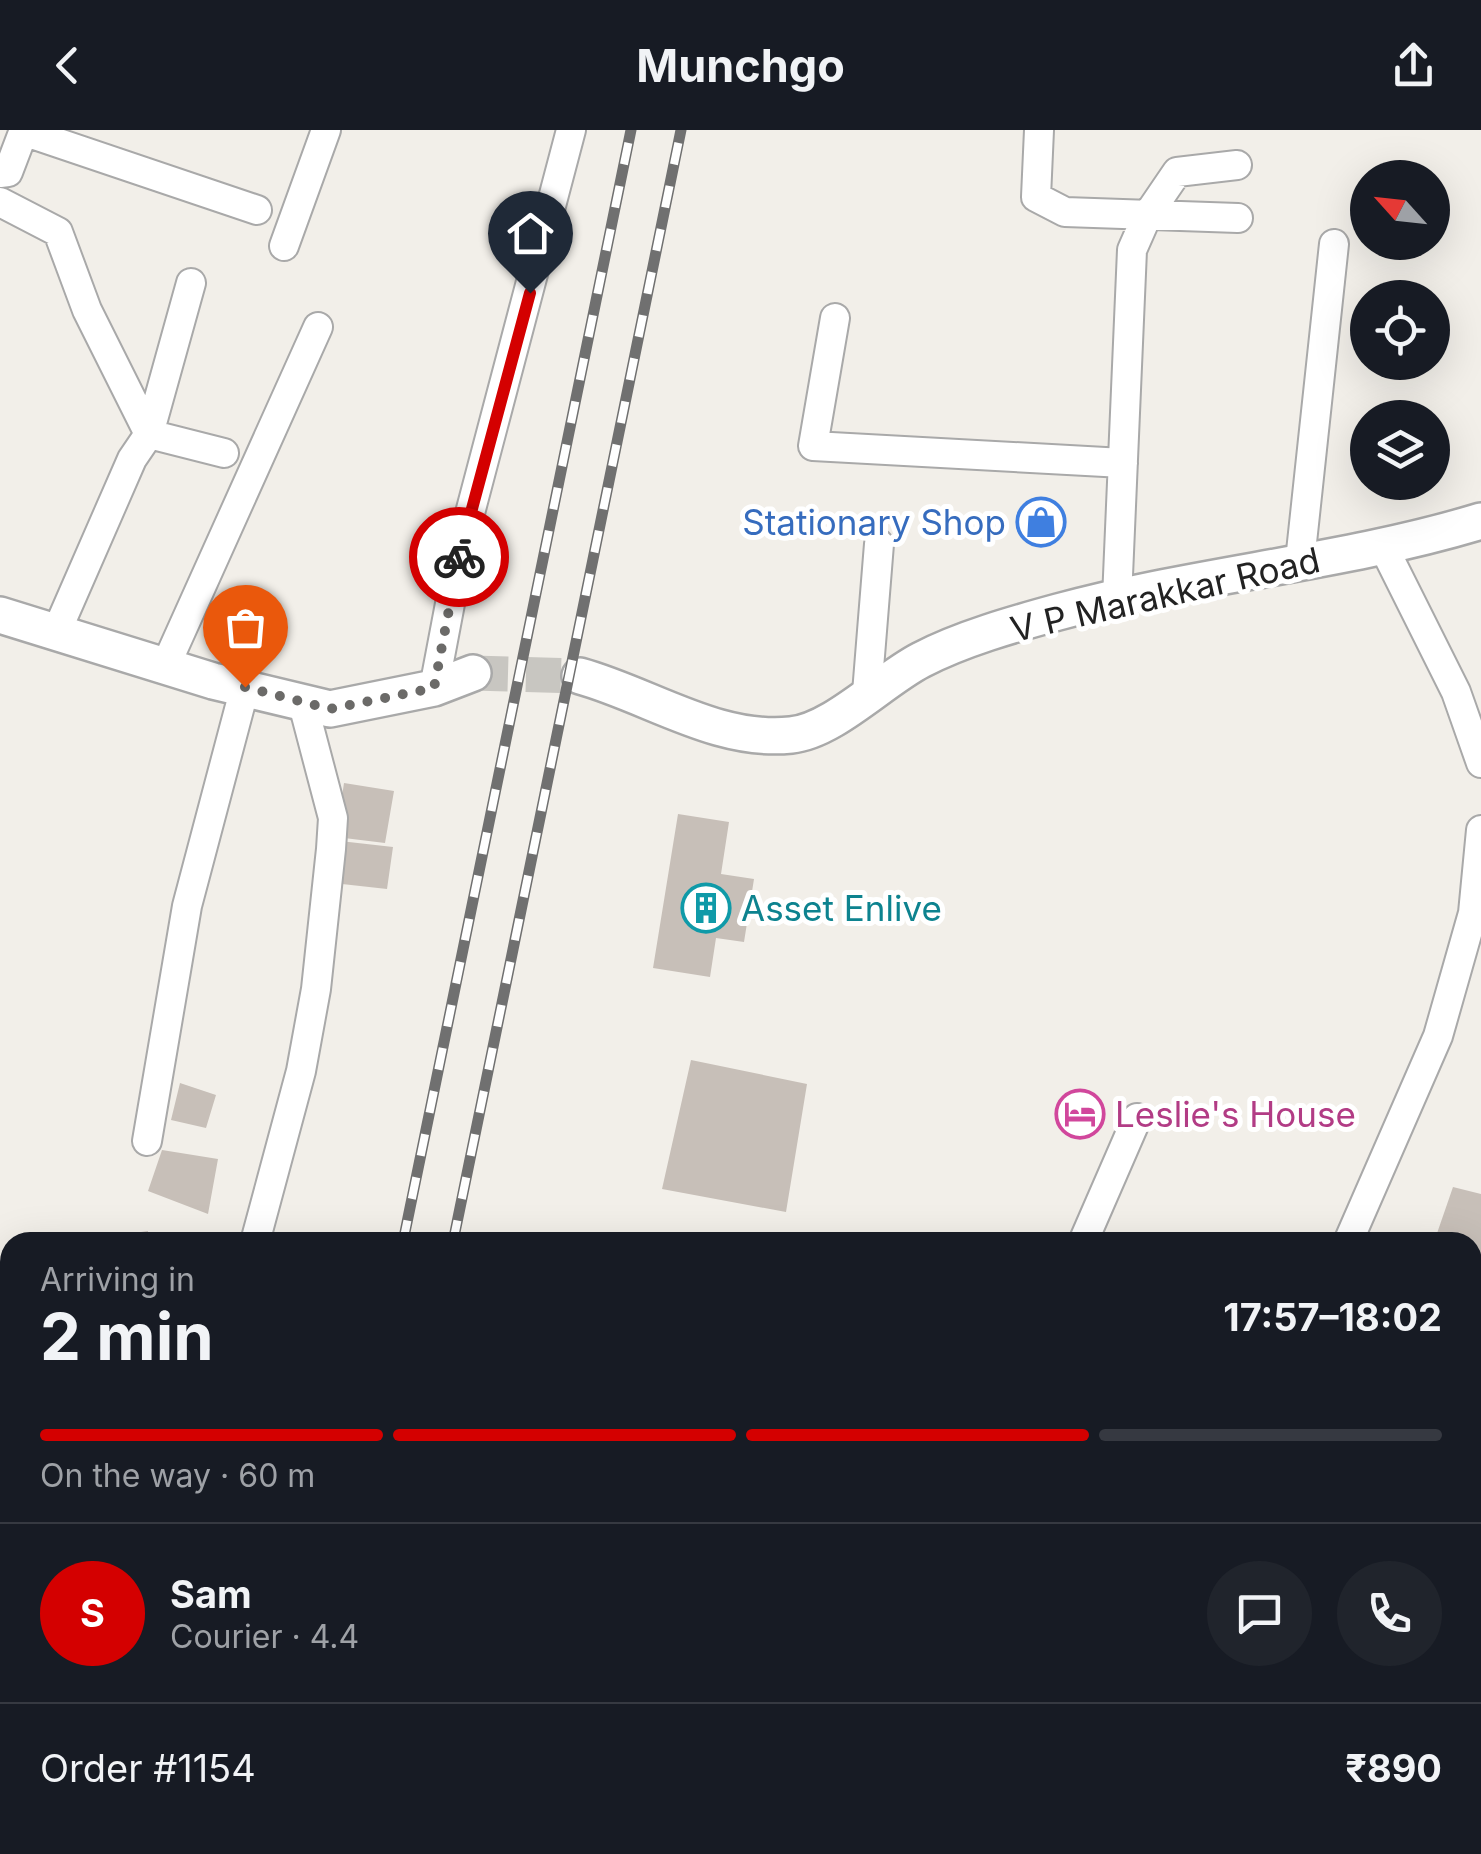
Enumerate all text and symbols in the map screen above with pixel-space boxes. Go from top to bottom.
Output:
icon: back [40,38,95,93]
text: Munchgo [636,38,845,93]
icon: share [1386,38,1441,93]
north arrow [1350,160,1450,260]
map controls [1350,160,1450,500]
pin [488,191,573,294]
icon: home [503,206,558,261]
button: locate [1350,280,1450,380]
button: layers [1350,400,1450,500]
shop icon: Stationary Shop [1015,496,1067,548]
place label: Stationary Shop [742,501,1006,543]
courier [409,507,509,607]
icon: bike [432,530,487,585]
street label: V P Marakkar Road [1006,538,1324,650]
pin [203,585,288,688]
icon: bag [218,600,273,655]
building icon: Asset Enlive [680,882,732,934]
place label: Asset Enlive [741,887,942,929]
hotel icon: Leslie's House [1054,1088,1106,1140]
place label: Leslie's House [1115,1093,1356,1135]
text: Arriving in [40,1260,195,1299]
text: 17:57–18:02 [1223,1294,1442,1340]
text: 2 min [40,1297,214,1376]
text: On the way · 60 m [40,1456,315,1495]
button: chat [1207,1561,1312,1666]
button: phone [1337,1561,1442,1666]
text: Sam [170,1571,252,1617]
text: S [80,1590,105,1636]
text: Courier · 4.4 [170,1617,359,1656]
text: Order #1154 [40,1745,256,1791]
text: ₹890 [1345,1745,1442,1791]

